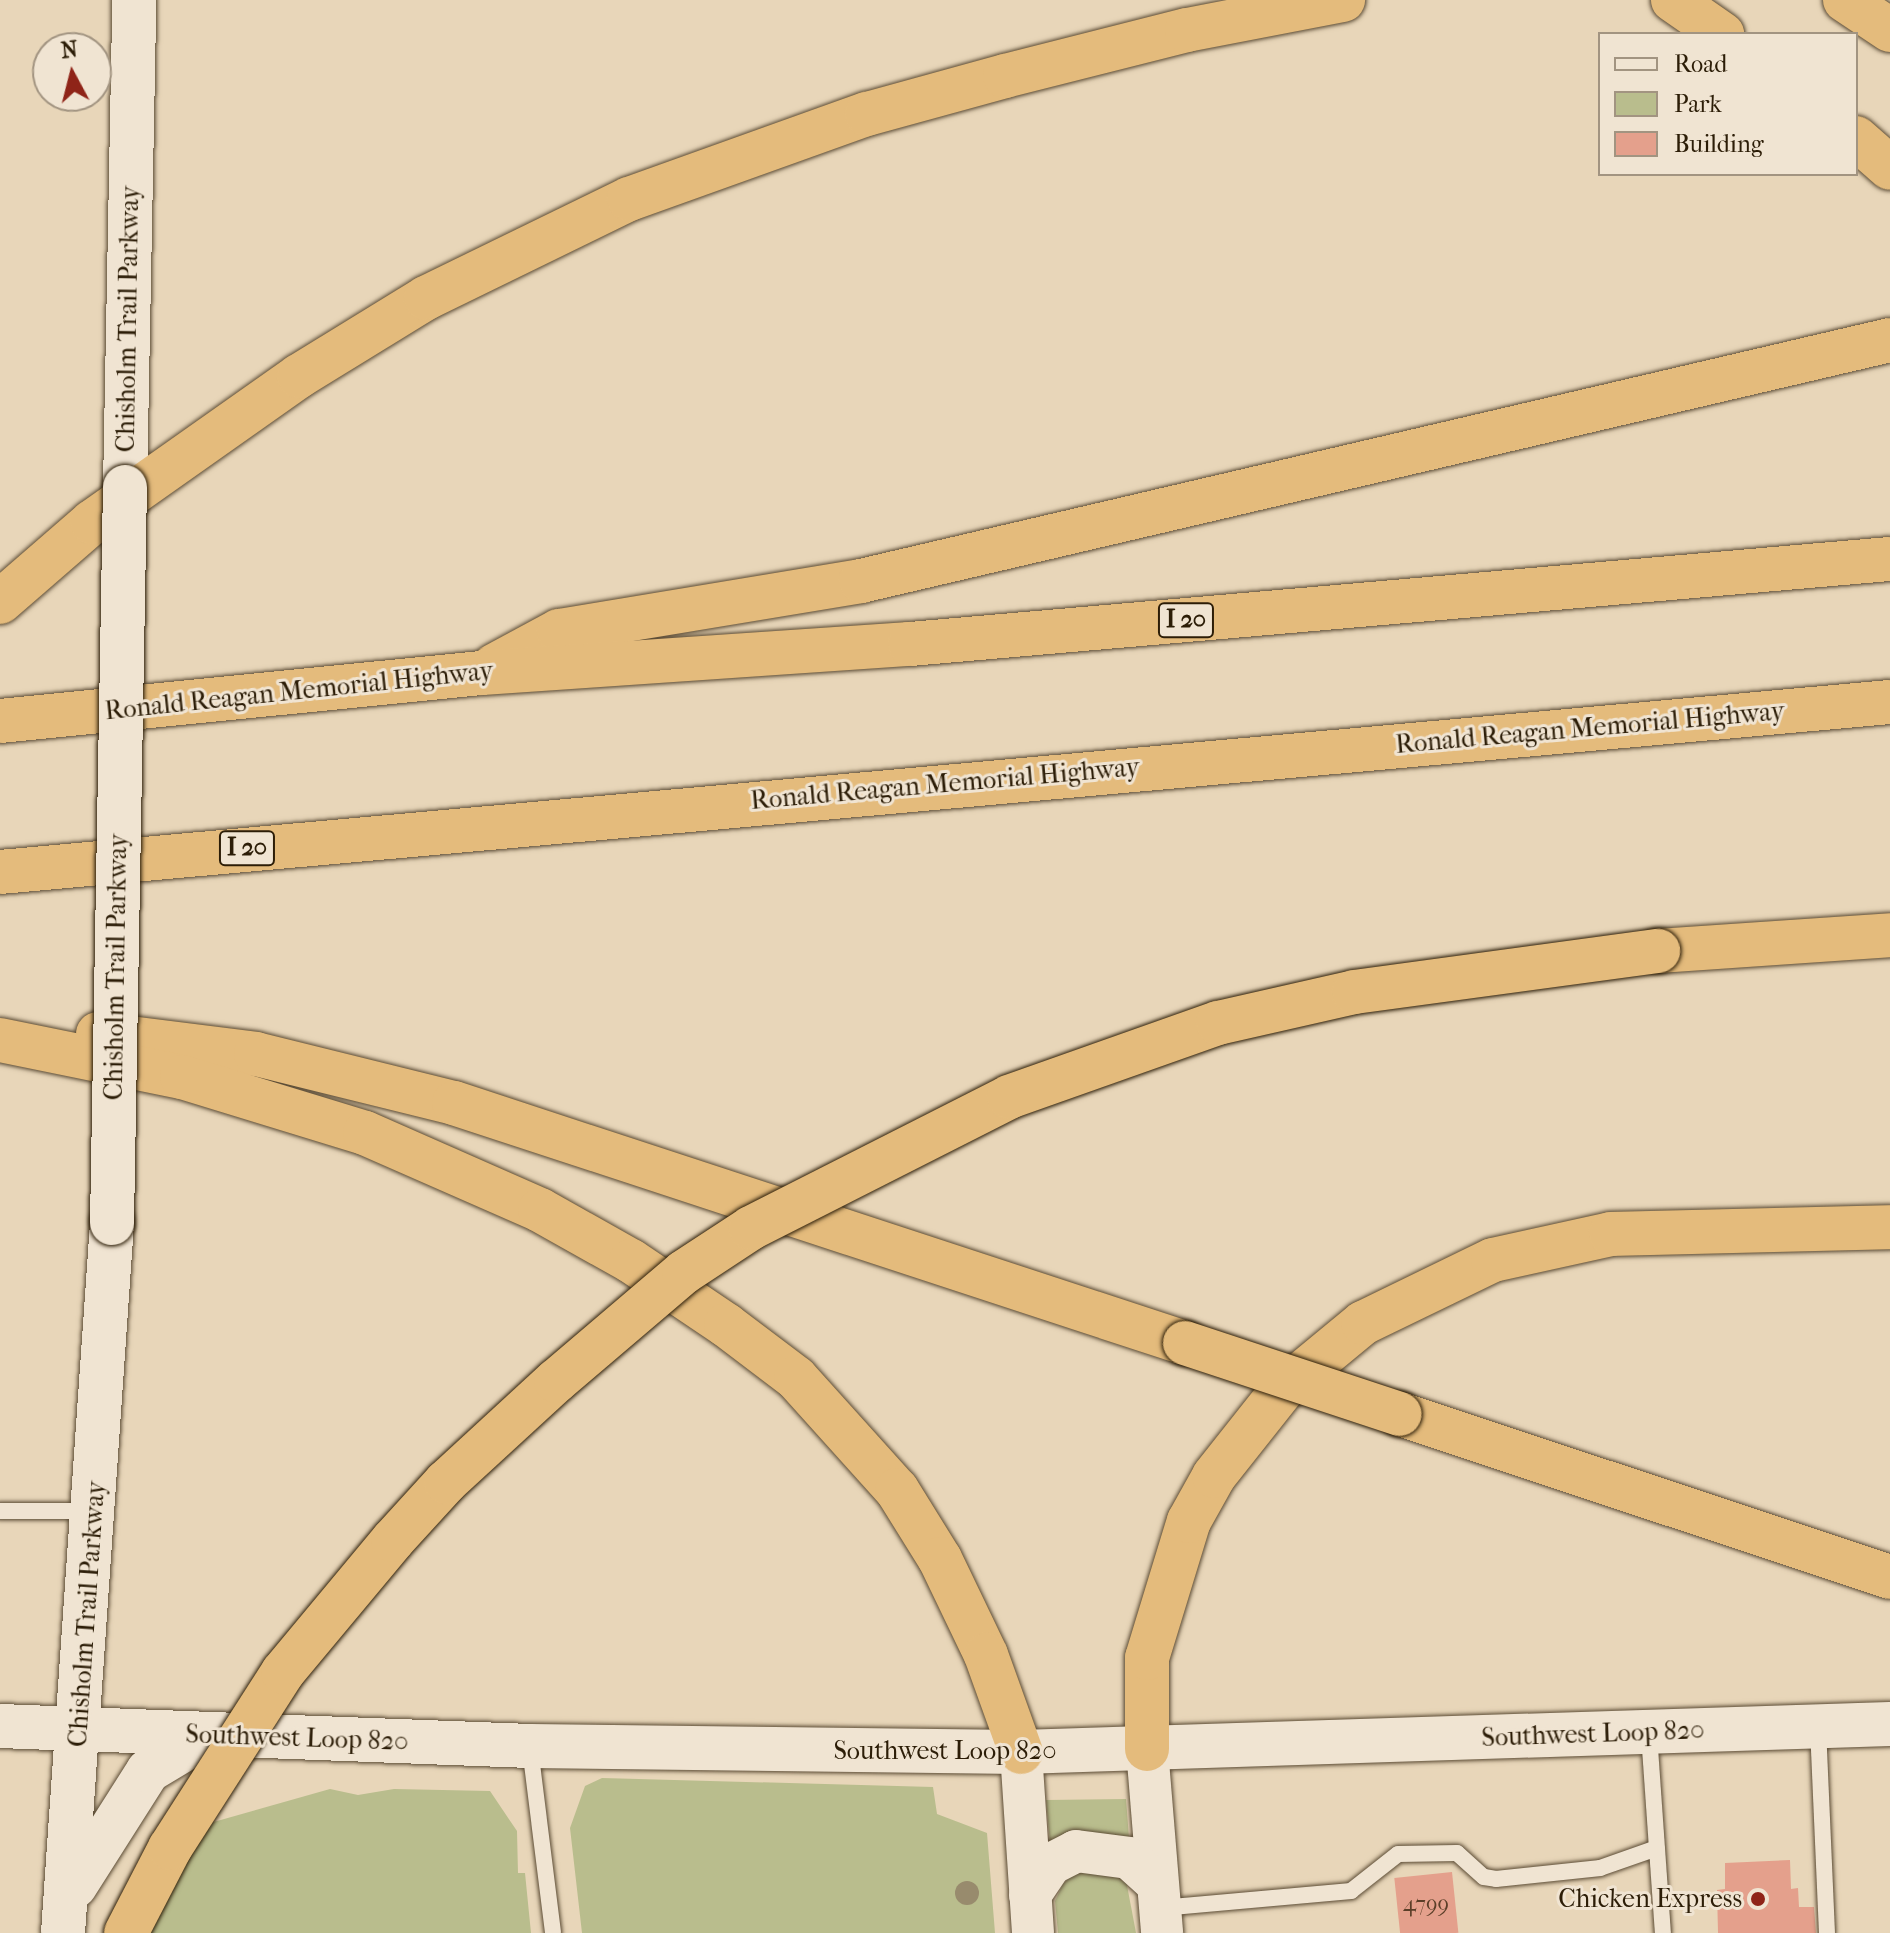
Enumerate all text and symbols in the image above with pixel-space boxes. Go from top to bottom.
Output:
north arrow [32,32,112,112]
legend [1598,32,1858,176]
text: N [59,36,79,64]
text: Road [1674,50,1727,78]
text: Park [1674,90,1722,118]
text: Building [1674,130,1764,158]
street label: Chisholm Trail Parkway [110,185,146,453]
road number: I 20 [1156,600,1216,640]
street label: Ronald Reagan Memorial Highway [103,655,495,727]
street label: Ronald Reagan Memorial Highway [1394,695,1786,761]
street label: Ronald Reagan Memorial Highway [749,751,1141,817]
road number: I 20 [217,828,277,868]
street label: Chisholm Trail Parkway [98,833,134,1101]
street label: Chisholm Trail Parkway [62,1480,112,1748]
street label: Southwest Loop 820 [1481,1715,1705,1753]
street label: Southwest Loop 820 [185,1719,409,1757]
street label: Southwest Loop 820 [833,1735,1057,1767]
place label: Chicken Express [1558,1883,1742,1915]
marker: Chicken Express [1749,1890,1767,1908]
house number: 4799 [1403,1892,1449,1918]

